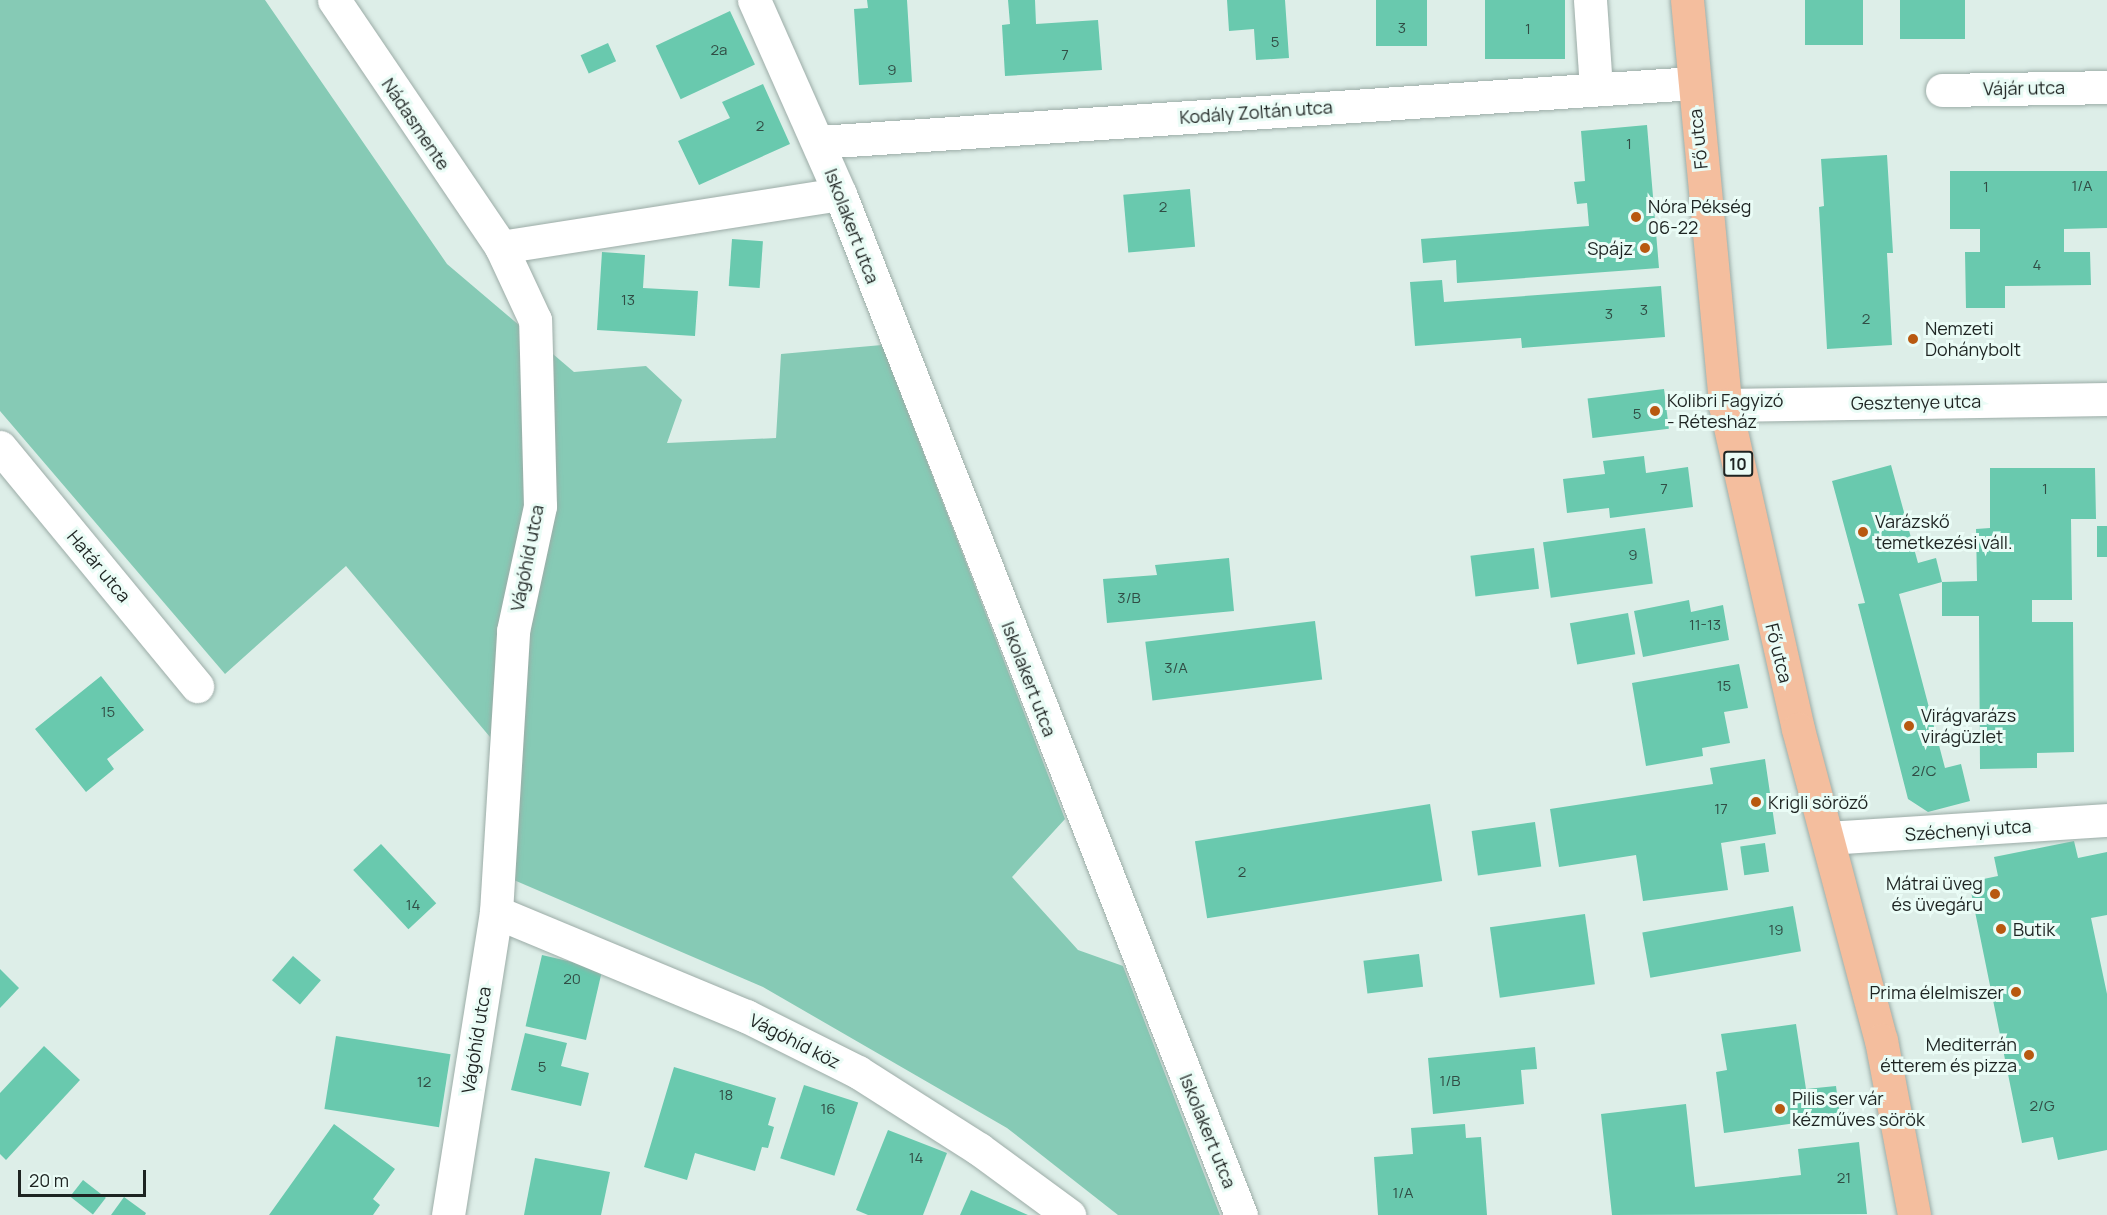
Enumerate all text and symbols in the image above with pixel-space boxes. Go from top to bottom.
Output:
house number: 3 [1398,19,1406,37]
house number: 1 [1525,20,1531,38]
house number: 5 [1271,33,1279,51]
house number: 2a [711,41,727,59]
house number: 7 [1061,46,1069,64]
house number: 9 [887,61,897,79]
street label: Nádasmente [377,74,455,174]
street label: Vájár utca [1983,76,2065,100]
street label: Kodály Zoltán utca [1179,96,1333,128]
street label: Fő utca [1684,108,1712,170]
house number: 2 [756,117,764,135]
house number: 1 [1626,135,1632,153]
street label: Iskolakert utca [820,166,884,286]
house number: 1/A [2071,177,2093,195]
house number: 1 [1983,178,1989,196]
place label: Nóra Pékség 06-22 [1648,196,1751,238]
house number: 2 [1159,198,1167,216]
marker: Nóra Pékség 06-22 [1629,210,1643,224]
place label: Spájz [1587,237,1633,259]
marker: Spájz [1638,241,1652,255]
house number: 4 [2033,256,2041,274]
house number: 13 [621,291,635,309]
house number: 3 [1640,301,1648,319]
house number: 3 [1605,305,1613,323]
house number: 2 [1862,310,1870,328]
place label: Nemzeti Dohánybolt [1925,318,2021,360]
marker: Nemzeti Dohánybolt [1906,332,1920,346]
place label: Kolibri Fagyizó - Rétesház [1667,390,1783,432]
street label: Gesztenye utca [1851,390,1981,414]
marker: Kolibri Fagyizó - Rétesház [1648,404,1662,418]
house number: 5 [1633,405,1641,423]
road number: 10 [1723,451,1753,477]
house number: 7 [1660,480,1668,498]
house number: 1 [2042,480,2048,498]
street label: Vágóhíd utca [506,503,548,613]
place label: Varázskő temetkezési váll. [1875,511,2013,554]
marker: Varázskő temetkezési váll. [1856,525,1870,539]
street label: Határ utca [63,526,135,606]
house number: 9 [1628,546,1638,564]
house number: 3/B [1117,589,1141,607]
house number: 11-13 [1689,616,1721,634]
street label: Iskolakert utca [997,619,1061,739]
street label: Fő utca [1761,621,1797,685]
house number: 3/A [1164,659,1188,677]
house number: 15 [1717,677,1731,695]
house number: 15 [101,703,115,721]
place label: Virágvarázs virágüzlet [1921,705,2016,748]
marker: Virágvarázs virágüzlet [1902,719,1916,733]
house number: 2/C [1911,762,1937,780]
place label: Krigli söröző [1768,791,1868,813]
marker: Krigli söröző [1749,795,1763,809]
house number: 17 [1714,800,1728,818]
street label: Széchenyi utca [1904,815,2032,845]
house number: 2 [1238,863,1246,881]
place label: Mátrai üveg és üvegáru [1886,873,1983,916]
marker: Mátrai üveg és üvegáru [1988,887,2002,901]
house number: 14 [406,896,420,914]
place label: Butik [2013,918,2055,940]
house number: 19 [1768,921,1784,939]
marker: Butik [1994,922,2008,936]
house number: 20 [563,970,581,988]
place label: Prima élelmiszer [1869,981,2004,1003]
street label: Vágóhíd utca [457,985,495,1095]
marker: Prima élelmiszer [2009,985,2023,999]
street label: Vágóhíd köz [746,1009,844,1073]
place label: Mediterrán étterem és pizza [1880,1034,2017,1076]
marker: Mediterrán étterem és pizza [2022,1048,2036,1062]
house number: 5 [538,1058,546,1076]
street label: Iskolakert utca [1175,1071,1241,1191]
house number: 1/B [1440,1072,1460,1090]
house number: 12 [417,1073,431,1091]
house number: 18 [719,1086,733,1104]
place label: Pilis ser vár kézműves sörök [1792,1088,1925,1130]
house number: 2/G [2030,1097,2054,1115]
house number: 16 [820,1100,836,1118]
marker: Pilis ser vár kézműves sörök [1773,1102,1787,1116]
house number: 14 [909,1149,923,1167]
scale bar [21,1158,148,1196]
text: 20 m [29,1168,69,1192]
house number: 21 [1837,1169,1851,1187]
house number: 1/A [1392,1184,1414,1202]

